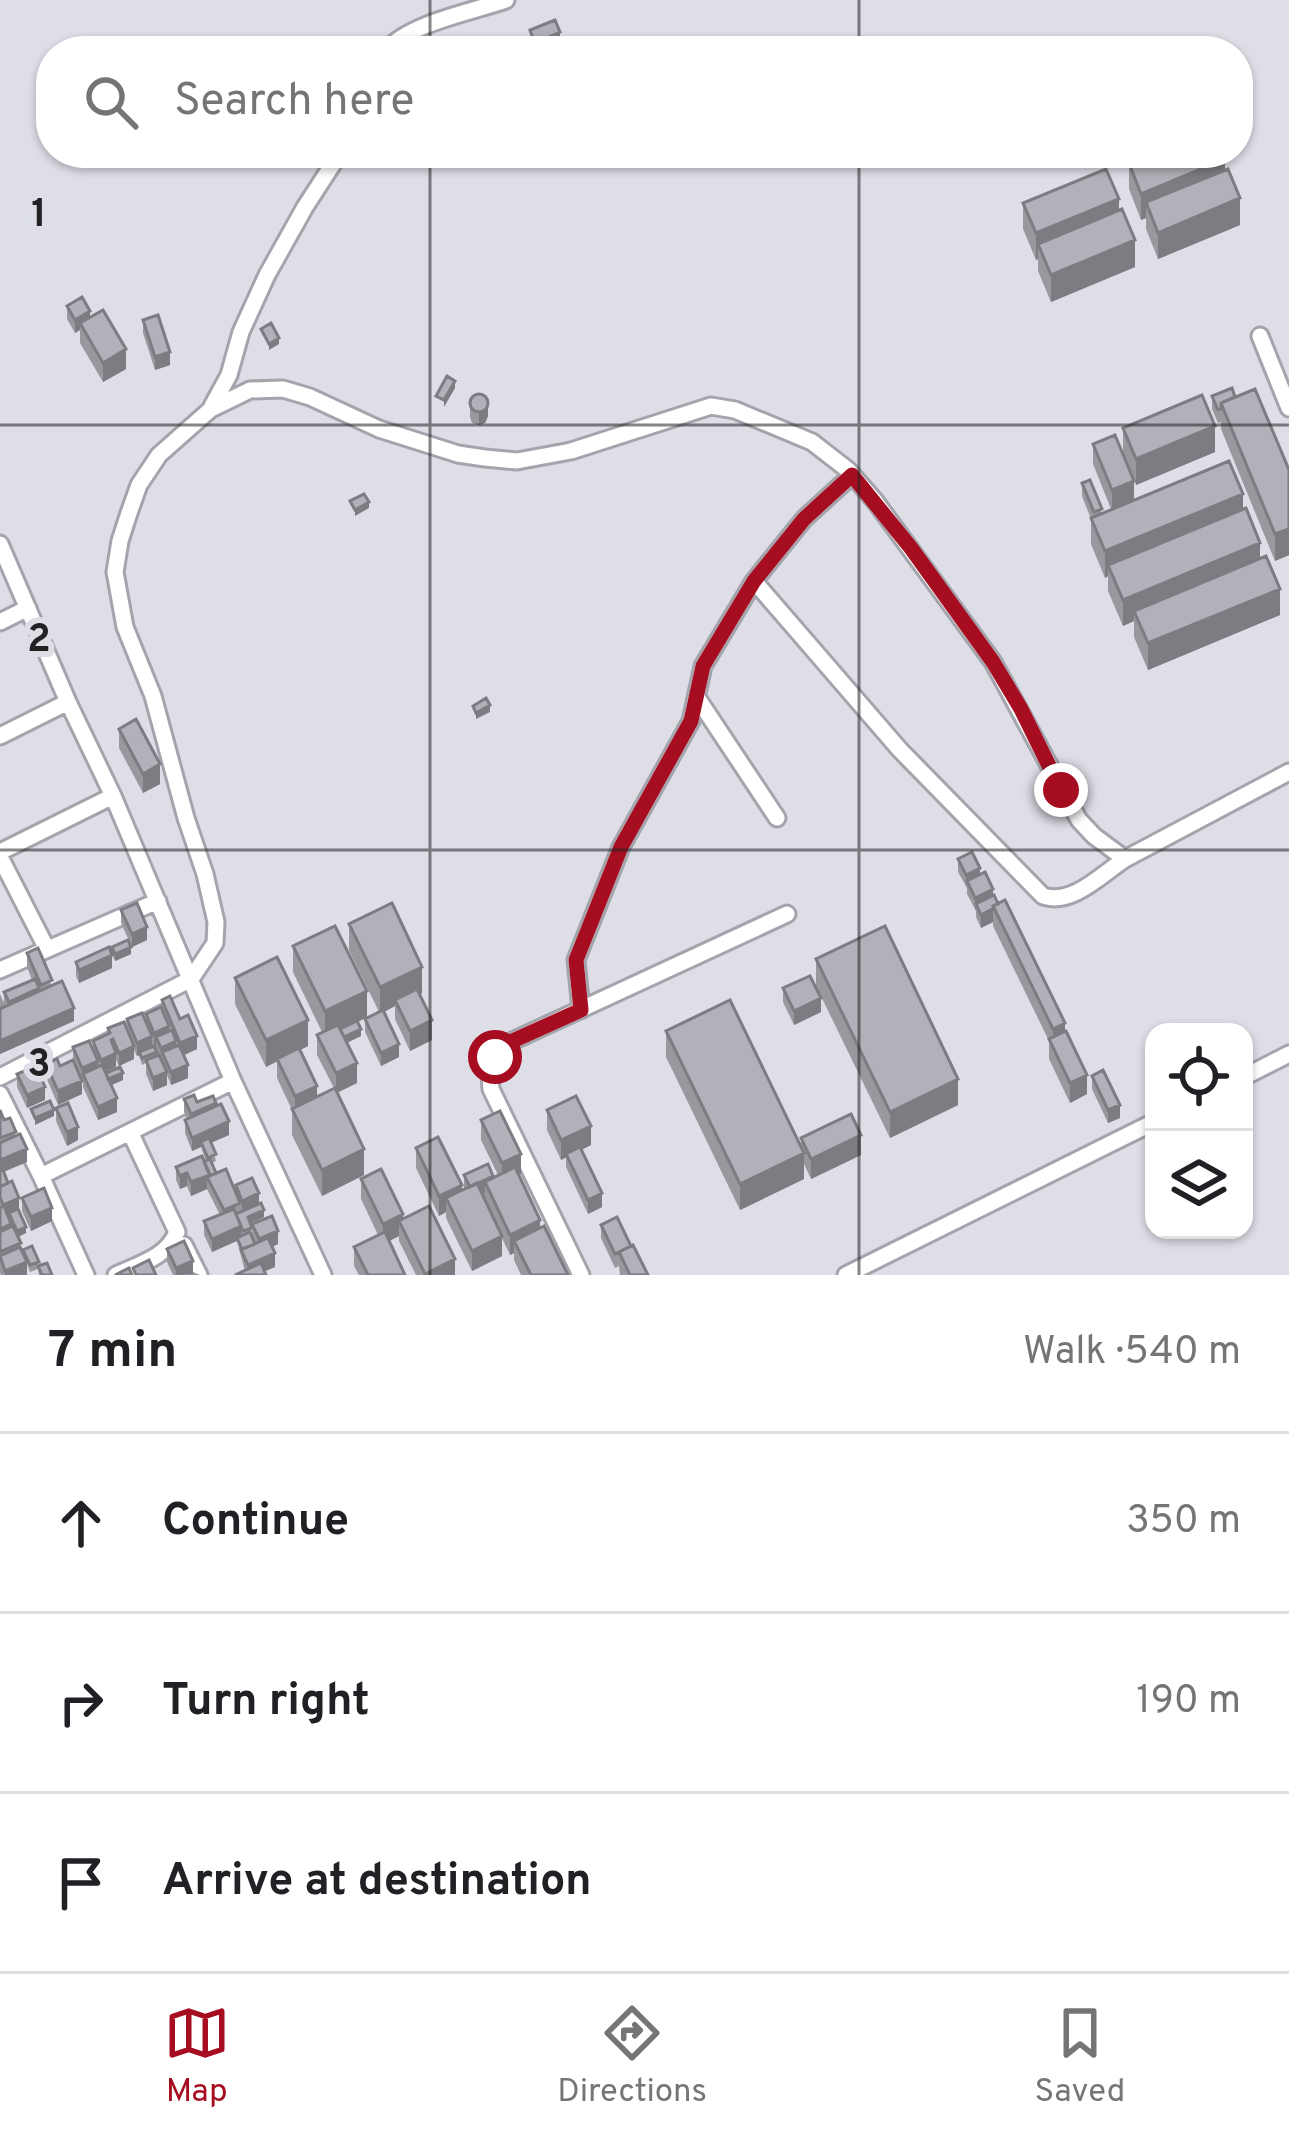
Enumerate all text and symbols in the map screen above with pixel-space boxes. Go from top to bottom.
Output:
search box [36,36,1253,168]
icon: search [78,69,144,135]
text: Search here [174,74,414,131]
text: 1 [31,192,47,241]
text: 2 [27,617,51,666]
route end [1034,763,1088,817]
map controls [1145,1023,1253,1239]
button: locate [1145,1023,1253,1131]
route start [468,1030,522,1084]
text: 3 [27,1042,51,1091]
button: layers [1145,1131,1253,1239]
text: 7 min [48,1321,178,1386]
text: Walk · 540 m [1023,1329,1241,1378]
icon: ahead [48,1490,114,1556]
text: Continue [162,1494,349,1551]
text: 350 m [1126,1498,1241,1547]
icon: right [48,1670,114,1736]
text: Turn right [162,1674,370,1731]
text: 190 m [1136,1678,1241,1727]
icon: arrive [48,1850,114,1916]
text: Arrive at destination [162,1854,592,1911]
tab: Map [164,2000,230,2114]
tab: Directions [557,2000,707,2114]
tab: Saved [1035,2000,1125,2114]

